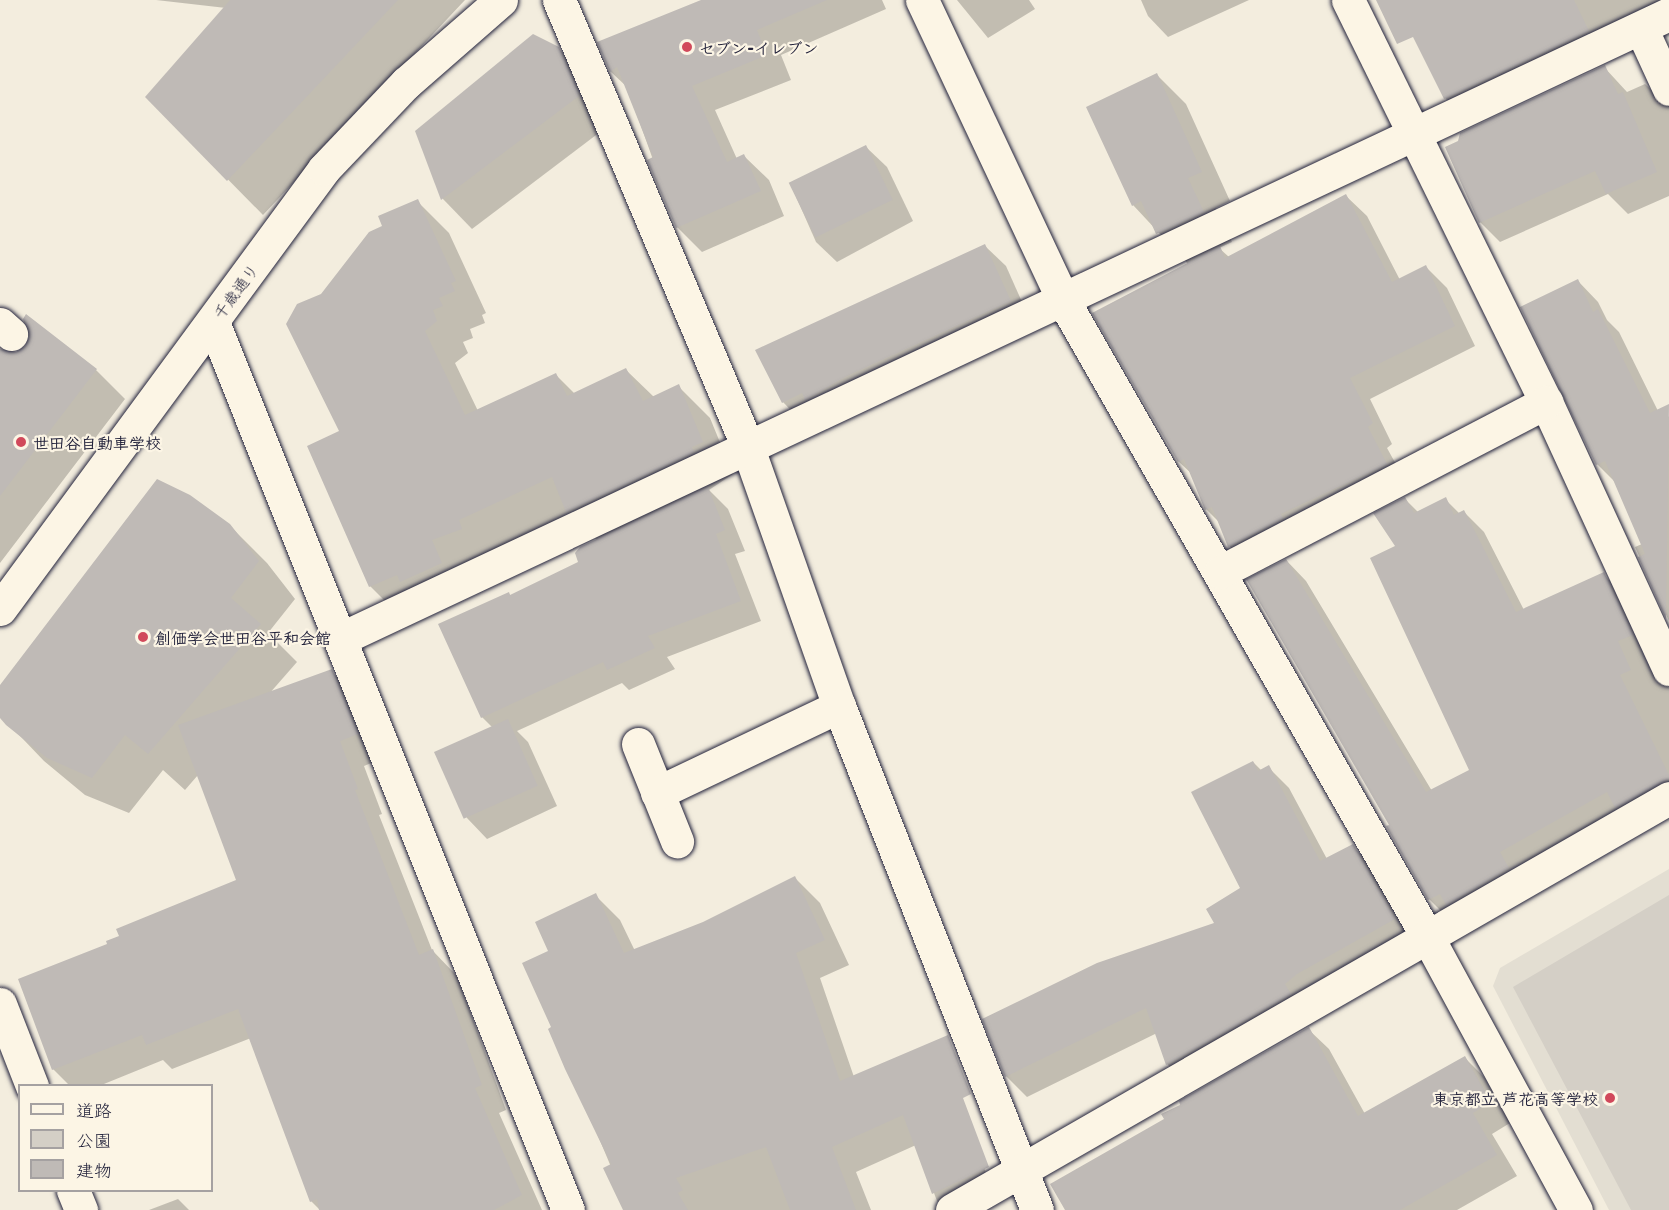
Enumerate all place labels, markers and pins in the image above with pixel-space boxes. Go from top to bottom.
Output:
place label: セブン-イレブン [699,37,818,57]
marker: セブン-イレブン [680,40,694,54]
place label: 世田谷自動車学校 [33,432,161,452]
marker: 世田谷自動車学校 [14,435,28,449]
place label: 創価学会世田谷平和会館 [155,627,331,647]
marker: 創価学会世田谷平和会館 [136,630,150,644]
place label: 東京都立 芦花高等学校 [1433,1088,1598,1108]
marker: 東京都立 芦花高等学校 [1603,1091,1617,1105]

